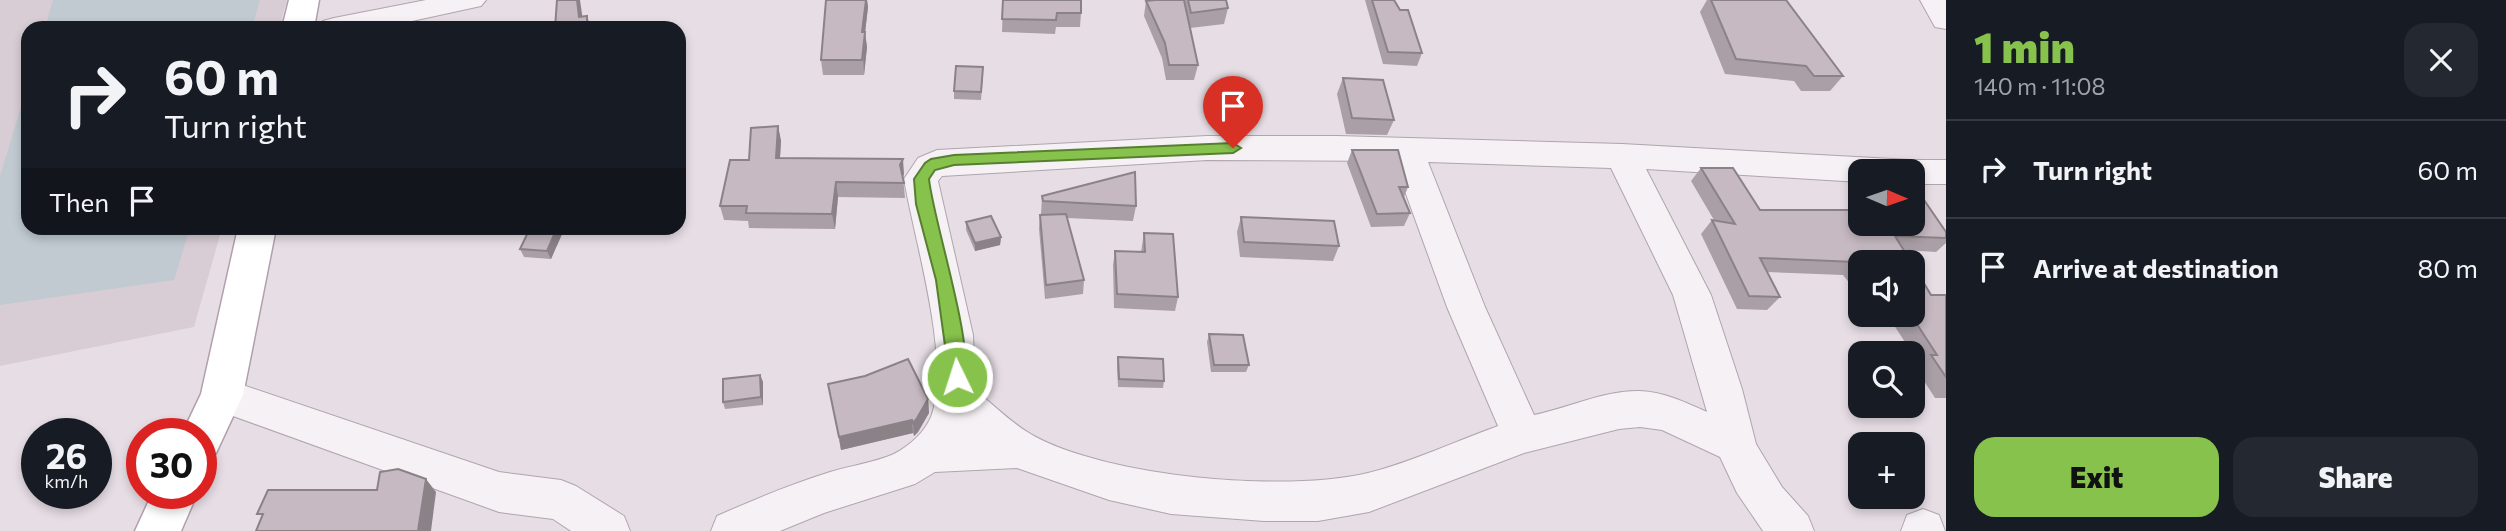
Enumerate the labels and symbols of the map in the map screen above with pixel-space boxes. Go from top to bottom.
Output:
pin [1203,76,1263,148]
north arrow [1848,159,1925,236]
position arrow [920,340,994,414]
speed limit sign: 30 [126,418,217,509]

